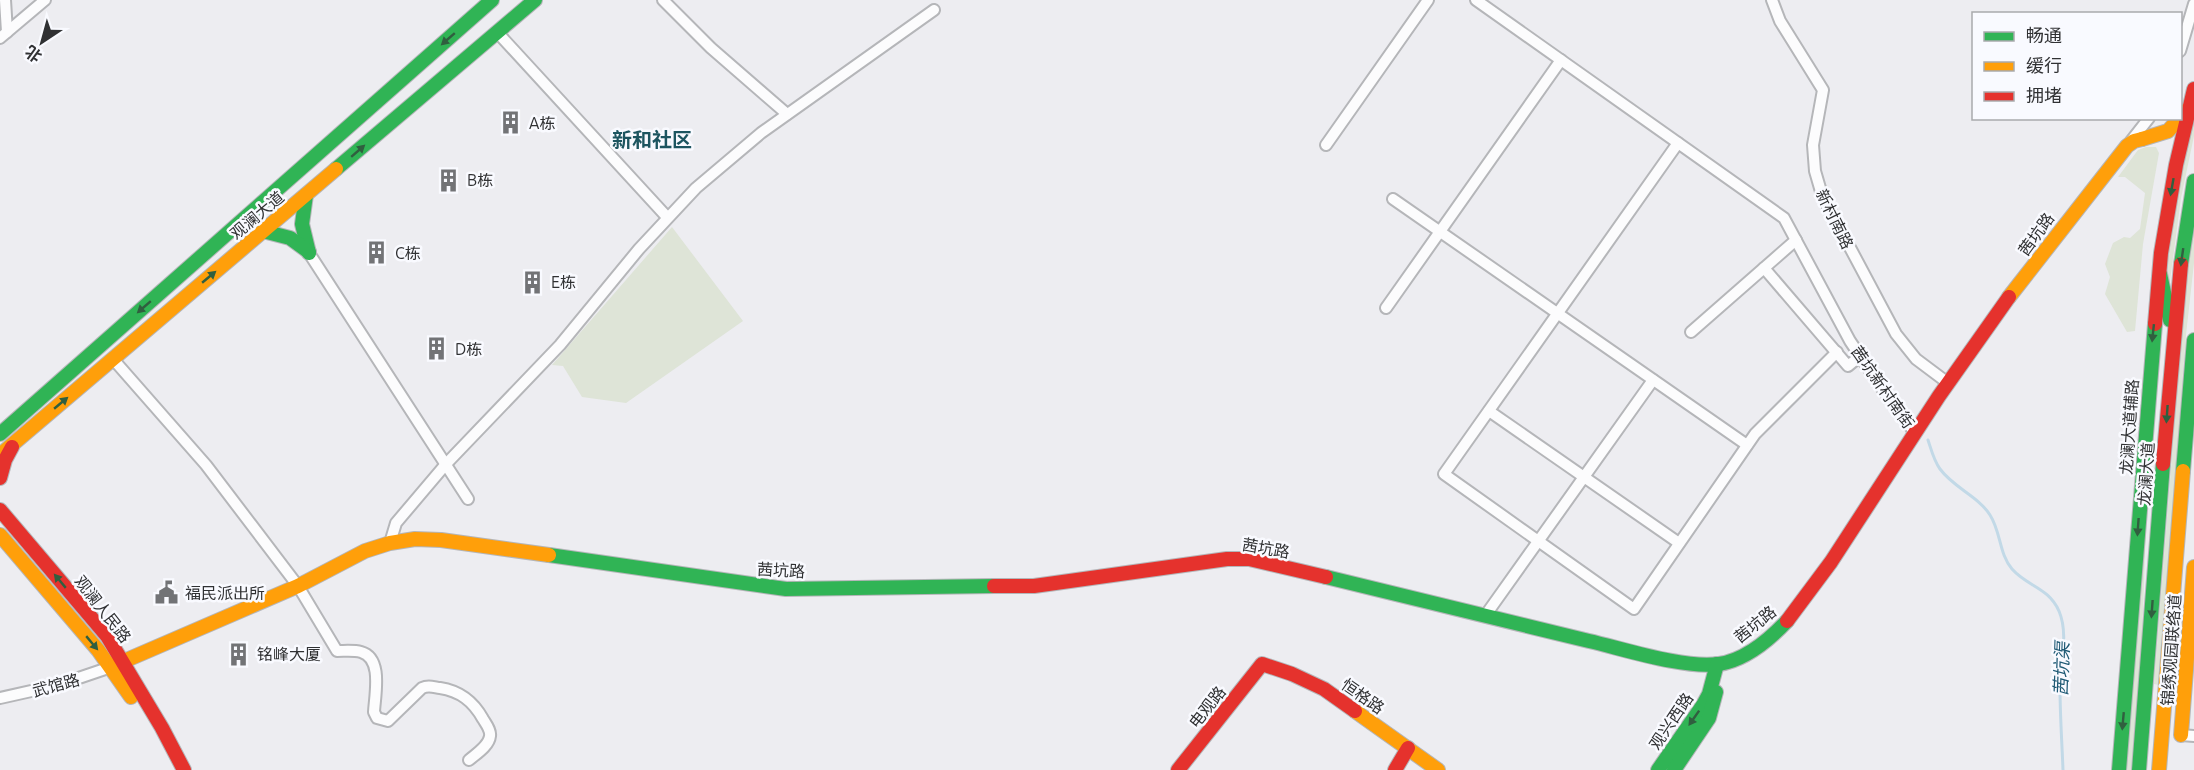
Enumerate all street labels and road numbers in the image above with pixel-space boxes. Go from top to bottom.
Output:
street label: 新村南路 [1813,186,1857,252]
street label: 观澜大道 [227,188,287,242]
street label: 茜坑路 [2015,209,2057,259]
street label: 茜坑新村南街 [1848,343,1918,431]
street label: 龙澜大道辅路 [2117,378,2141,476]
street label: 龙澜大道 [2135,441,2157,507]
street label: 茜坑路 [1241,535,1291,561]
street label: 茜坑路 [757,560,805,580]
street label: 观澜人民路 [71,572,135,646]
street label: 锦绣观园联络道 [2158,594,2184,706]
street label: 茜坑路 [1731,602,1779,646]
street label: 武馆路 [30,670,82,700]
street label: 恒格路 [1338,675,1388,717]
street label: 电观路 [1185,683,1229,731]
street label: 观兴西路 [1646,689,1696,753]

